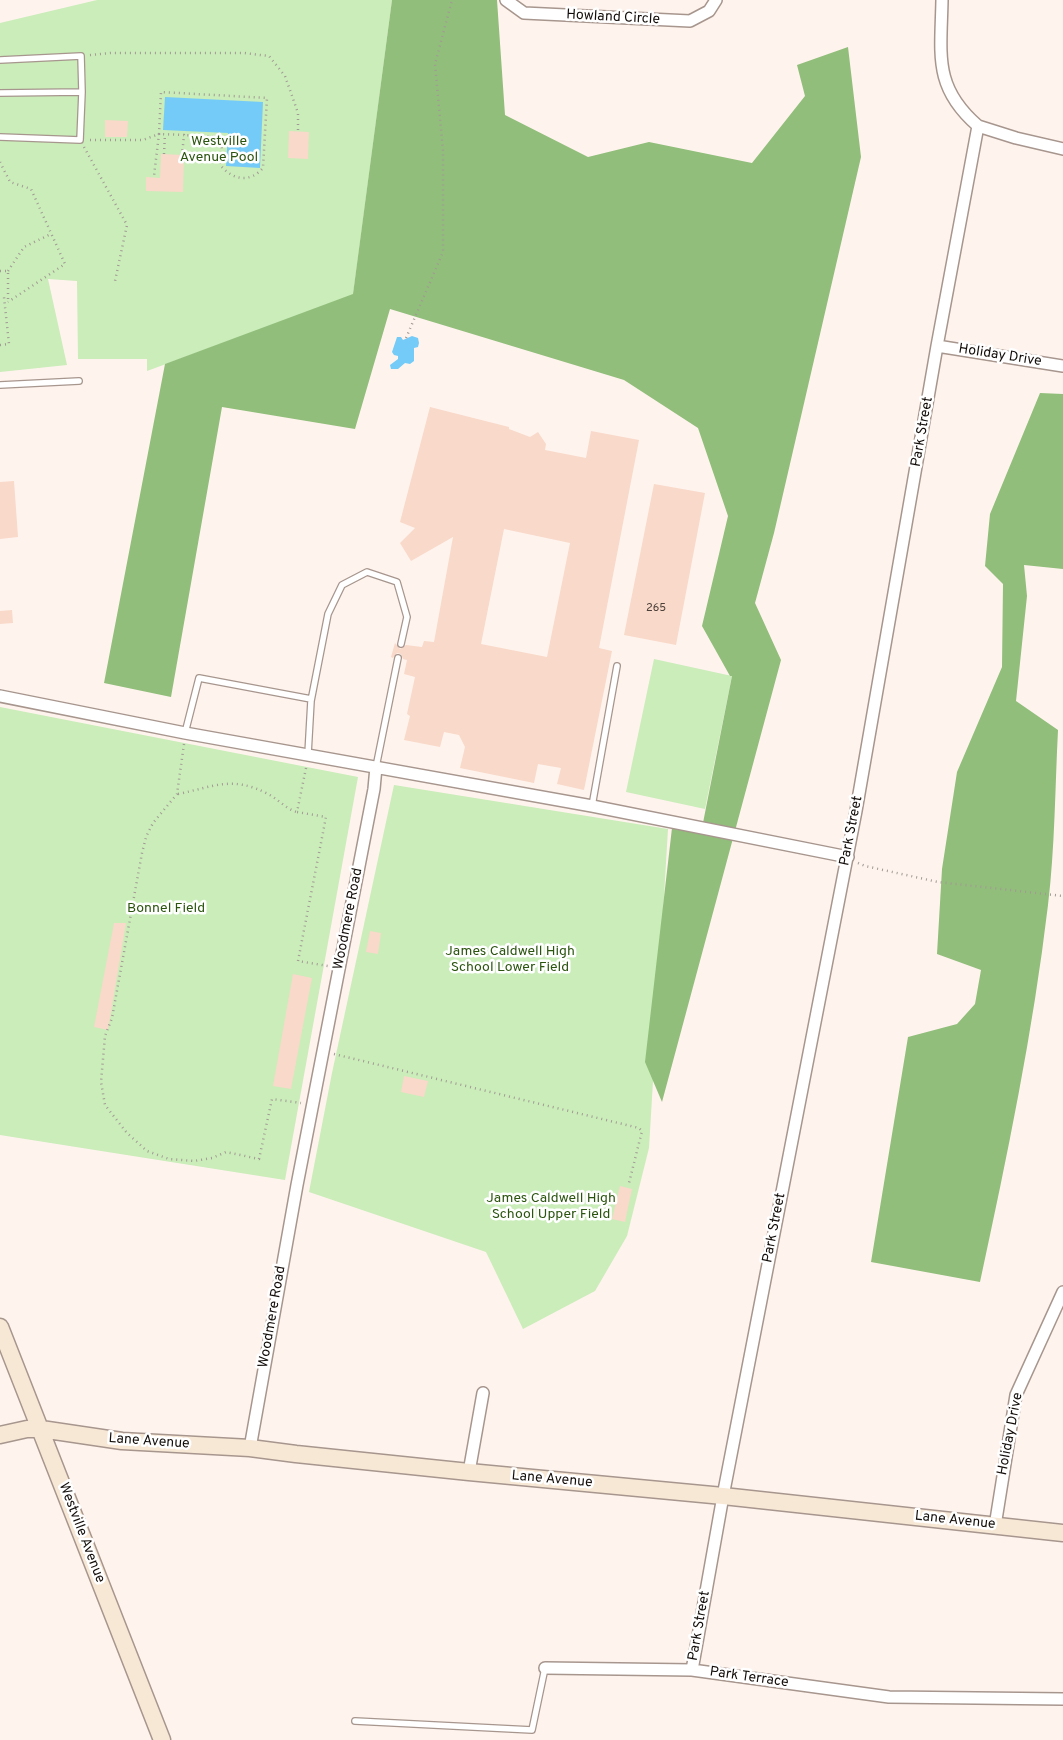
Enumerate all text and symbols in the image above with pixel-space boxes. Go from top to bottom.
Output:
street label: Howland Circle [566,7,660,29]
park label: Westville Avenue Pool [180,134,258,166]
street label: Holiday Drive [957,341,1043,371]
street label: Park Street [909,396,937,468]
house number: 265 [646,602,666,616]
street label: Park Street [837,795,867,867]
street label: Woodmere Road [331,867,367,971]
park label: Bonnel Field [127,901,205,917]
park label: James Caldwell High School Lower Field [445,944,575,976]
park label: James Caldwell High School Upper Field [486,1191,616,1224]
street label: Park Street [760,1192,790,1264]
street label: Woodmere Road [256,1265,290,1369]
street label: Holiday Drive [995,1391,1027,1477]
street label: Lane Avenue [108,1431,190,1453]
street label: Lane Avenue [511,1468,593,1492]
street label: Westville Avenue [54,1480,108,1586]
street label: Lane Avenue [914,1508,996,1534]
street label: Park Street [686,1590,714,1662]
street label: Park Terrace [708,1664,790,1692]

